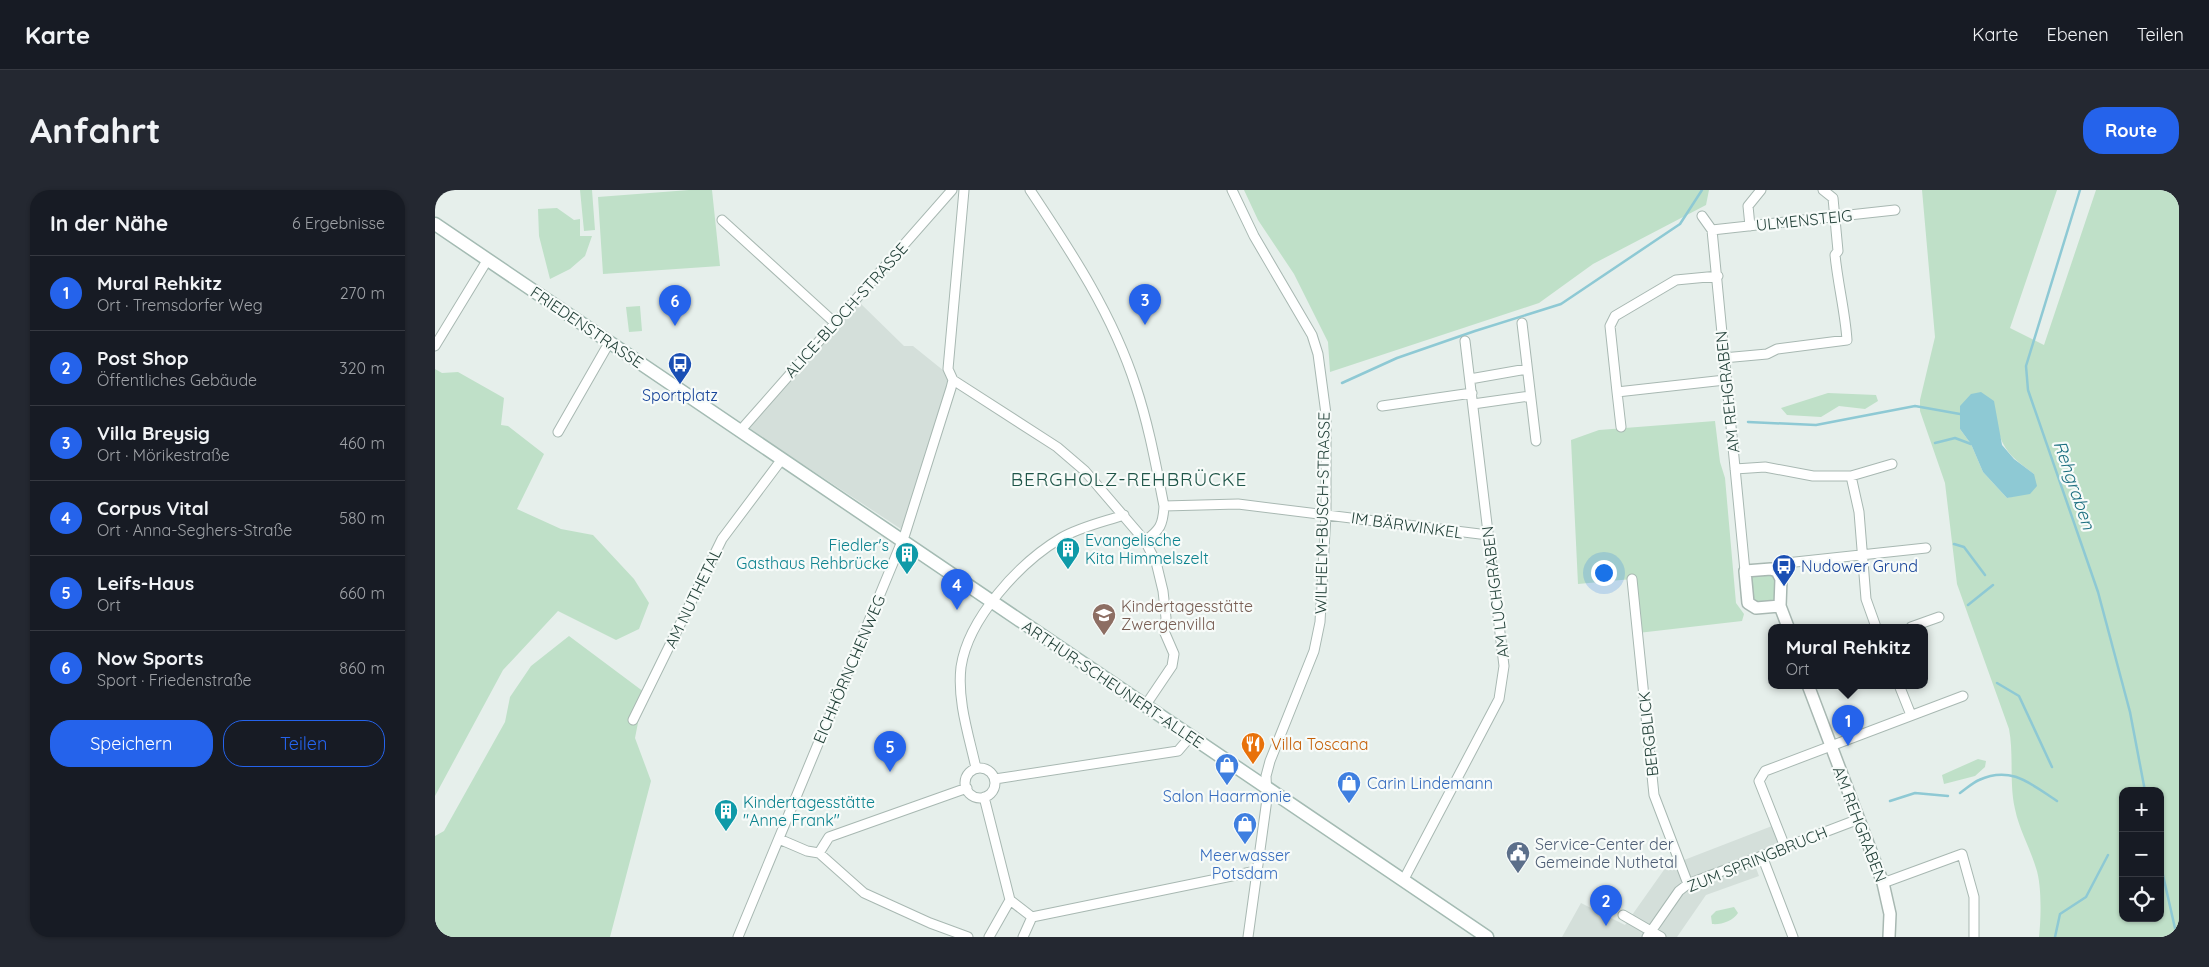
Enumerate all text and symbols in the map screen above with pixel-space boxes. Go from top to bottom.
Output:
text: Karte [25,20,90,50]
text: Karte [1972,23,2018,46]
text: Ebenen [2046,23,2109,46]
text: Teilen [2137,23,2184,46]
button: Route [2083,107,2179,154]
text: Anfahrt [30,108,161,152]
street label: ULMENSTEIG [1755,205,1853,235]
text: In der Nähe [50,210,168,236]
text: 6 Ergebnisse [292,213,385,233]
street label: ALICE-BLOCH-STRASSE [780,238,912,382]
text: Mural Rehkitz [97,271,222,295]
street label: FRIEDENSTRASSE [527,282,647,372]
text: 1 [63,283,69,303]
text: 270 m [340,283,385,303]
pin: 3 [1129,284,1161,325]
pin: 6 [659,285,691,326]
text: Ort · Tremsdorfer Weg [97,295,263,315]
street label: AM REHGRABEN [1711,330,1743,454]
text: Post Shop [97,346,189,370]
bus stop icon: Sportplatz [667,351,693,385]
text: 2 [61,358,71,378]
text: 320 m [339,358,385,378]
text: Öffentliches Gebäude [97,370,257,390]
place label: Sportplatz [642,385,718,405]
street label: WILHELM-BUSCH-STRASSE [1310,412,1334,614]
text: Villa Breysig [97,421,210,445]
text: 3 [62,433,70,453]
text: 460 m [339,433,385,453]
water label: Rehgraben [2049,437,2101,533]
text: Ort · Mörikestraße [97,445,230,465]
district label: BERGHOLZ-REHBRÜCKE [1011,467,1247,491]
text: Corpus Vital [97,496,209,520]
street label: IM BÄRWINKEL [1350,507,1465,543]
text: 4 [61,508,71,528]
text: 580 m [339,508,385,528]
text: Ort · Anna-Seghers-Straße [97,520,292,540]
street label: AM LUCHGRABEN [1477,525,1513,659]
place label: Evangelische Kita Himmelszelt [1085,530,1209,568]
place label: Fiedler's Gasthaus Rehbrücke [736,535,889,573]
building icon: Evangelische Kita Himmelszelt [1055,536,1081,570]
building icon: Fiedler's Gasthaus Rehbrücke [894,541,920,575]
street label: AM NUTHETAL [660,544,726,651]
bus stop icon: Nudower Grund [1771,553,1797,587]
place label: Nudower Grund [1801,556,1918,576]
your location [1591,560,1617,586]
pin: 4 [941,569,973,610]
text: Leifs-Haus [97,571,194,595]
text: 5 [61,583,71,603]
text: 660 m [339,583,385,603]
street label: EICHHÖRNCHENWEG [809,592,889,746]
text: Ort [97,595,121,615]
place label: Kindertagesstätte Zwergenvilla [1121,596,1253,634]
school or university icon: Kindertagesstätte Zwergenvilla [1091,602,1117,636]
street label: ARTHUR-SCHEUNERT-ALLEE [1018,616,1208,752]
popup [1768,624,1928,689]
text: Mural Rehkitz [1786,635,1910,659]
text: Now Sports [97,646,203,670]
text: 6 [62,658,70,678]
text: 860 m [339,658,385,678]
text: Ort [1786,659,1810,679]
text: Sport · Friedenstraße [97,670,252,690]
street label: BERGBLICK [1634,690,1662,777]
pin: 1 [1832,705,1864,746]
button: Speichern [50,720,213,767]
button: Teilen [223,720,385,767]
pin: 5 [874,731,906,772]
restaurant icon: Villa Toscana [1240,731,1266,765]
place label: Villa Toscana [1271,734,1368,754]
shop icon: Salon Haarmonie [1214,752,1240,786]
street label: AM REHGRABEN [1829,763,1891,885]
shop icon: Carin Lindemann [1336,770,1362,804]
place label: Carin Lindemann [1367,773,1493,793]
place label: Salon Haarmonie [1163,786,1291,806]
map controls [2119,787,2164,922]
button: + [2119,787,2164,832]
place label: Kindertagesstätte "Anne Frank" [743,792,875,830]
building icon: Kindertagesstätte "Anne Frank" [713,798,739,832]
shop icon: Meerwasser Potsdam [1232,811,1258,845]
street label: ZUM SPRINGBRUCH [1684,822,1830,896]
button: − [2119,832,2164,877]
place label: Service-Center der Gemeinde Nuthetal [1535,834,1678,872]
public building icon: Service-Center der Gemeinde Nuthetal [1505,840,1531,874]
place label: Meerwasser Potsdam [1200,845,1290,883]
button: locate [2119,877,2164,922]
pin: 2 [1590,885,1622,926]

